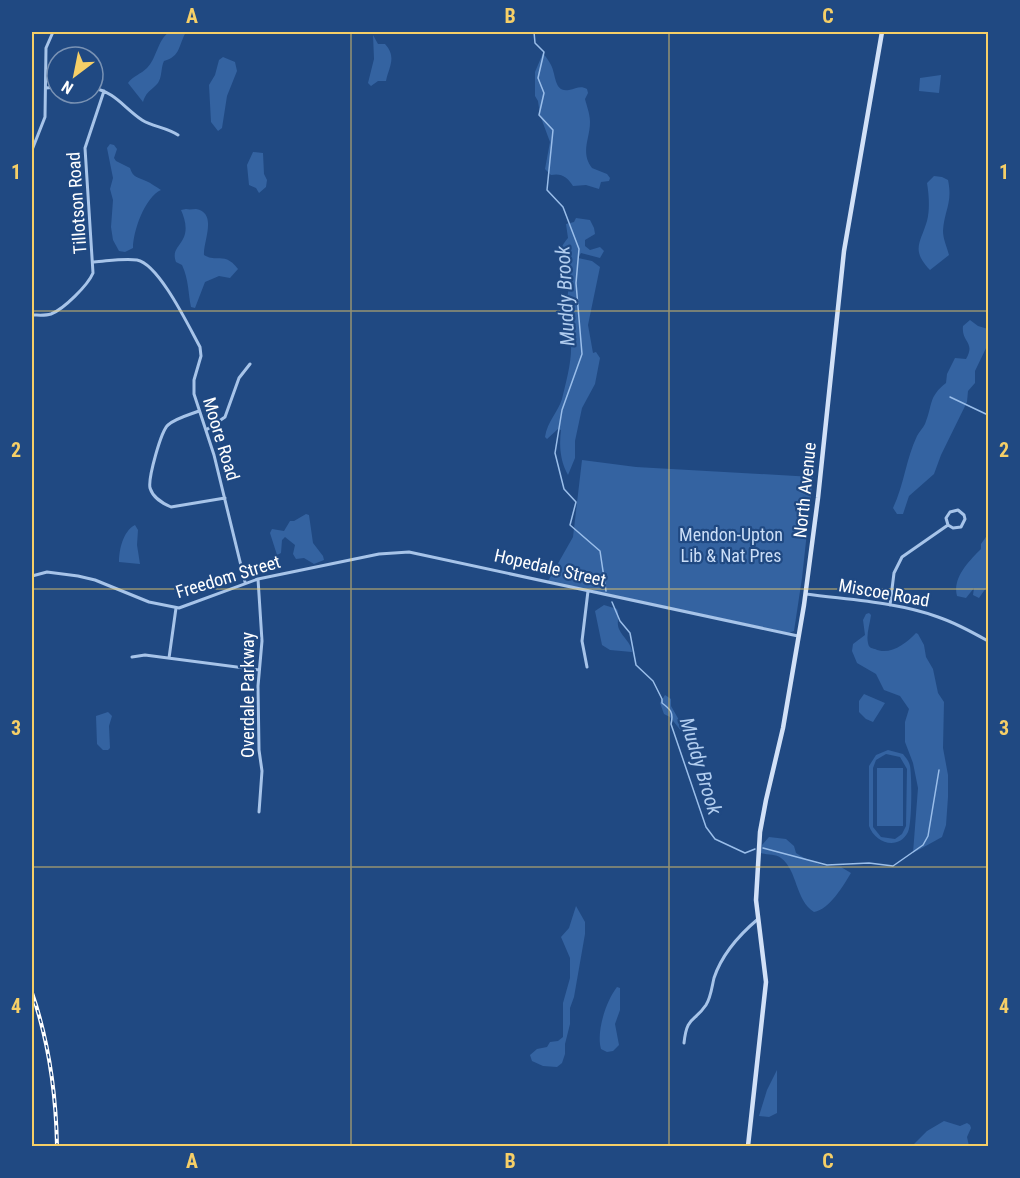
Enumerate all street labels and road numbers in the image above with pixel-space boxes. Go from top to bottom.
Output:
street label: Tillotson Road [62,151,91,255]
street label: Moore Road [199,395,244,483]
street label: North Avenue [789,441,820,539]
street label: Hopedale Street [492,544,608,591]
street label: Freedom Street [173,551,283,602]
street label: Miscoe Road [837,574,931,611]
street label: Overdale Parkway [237,631,258,758]

